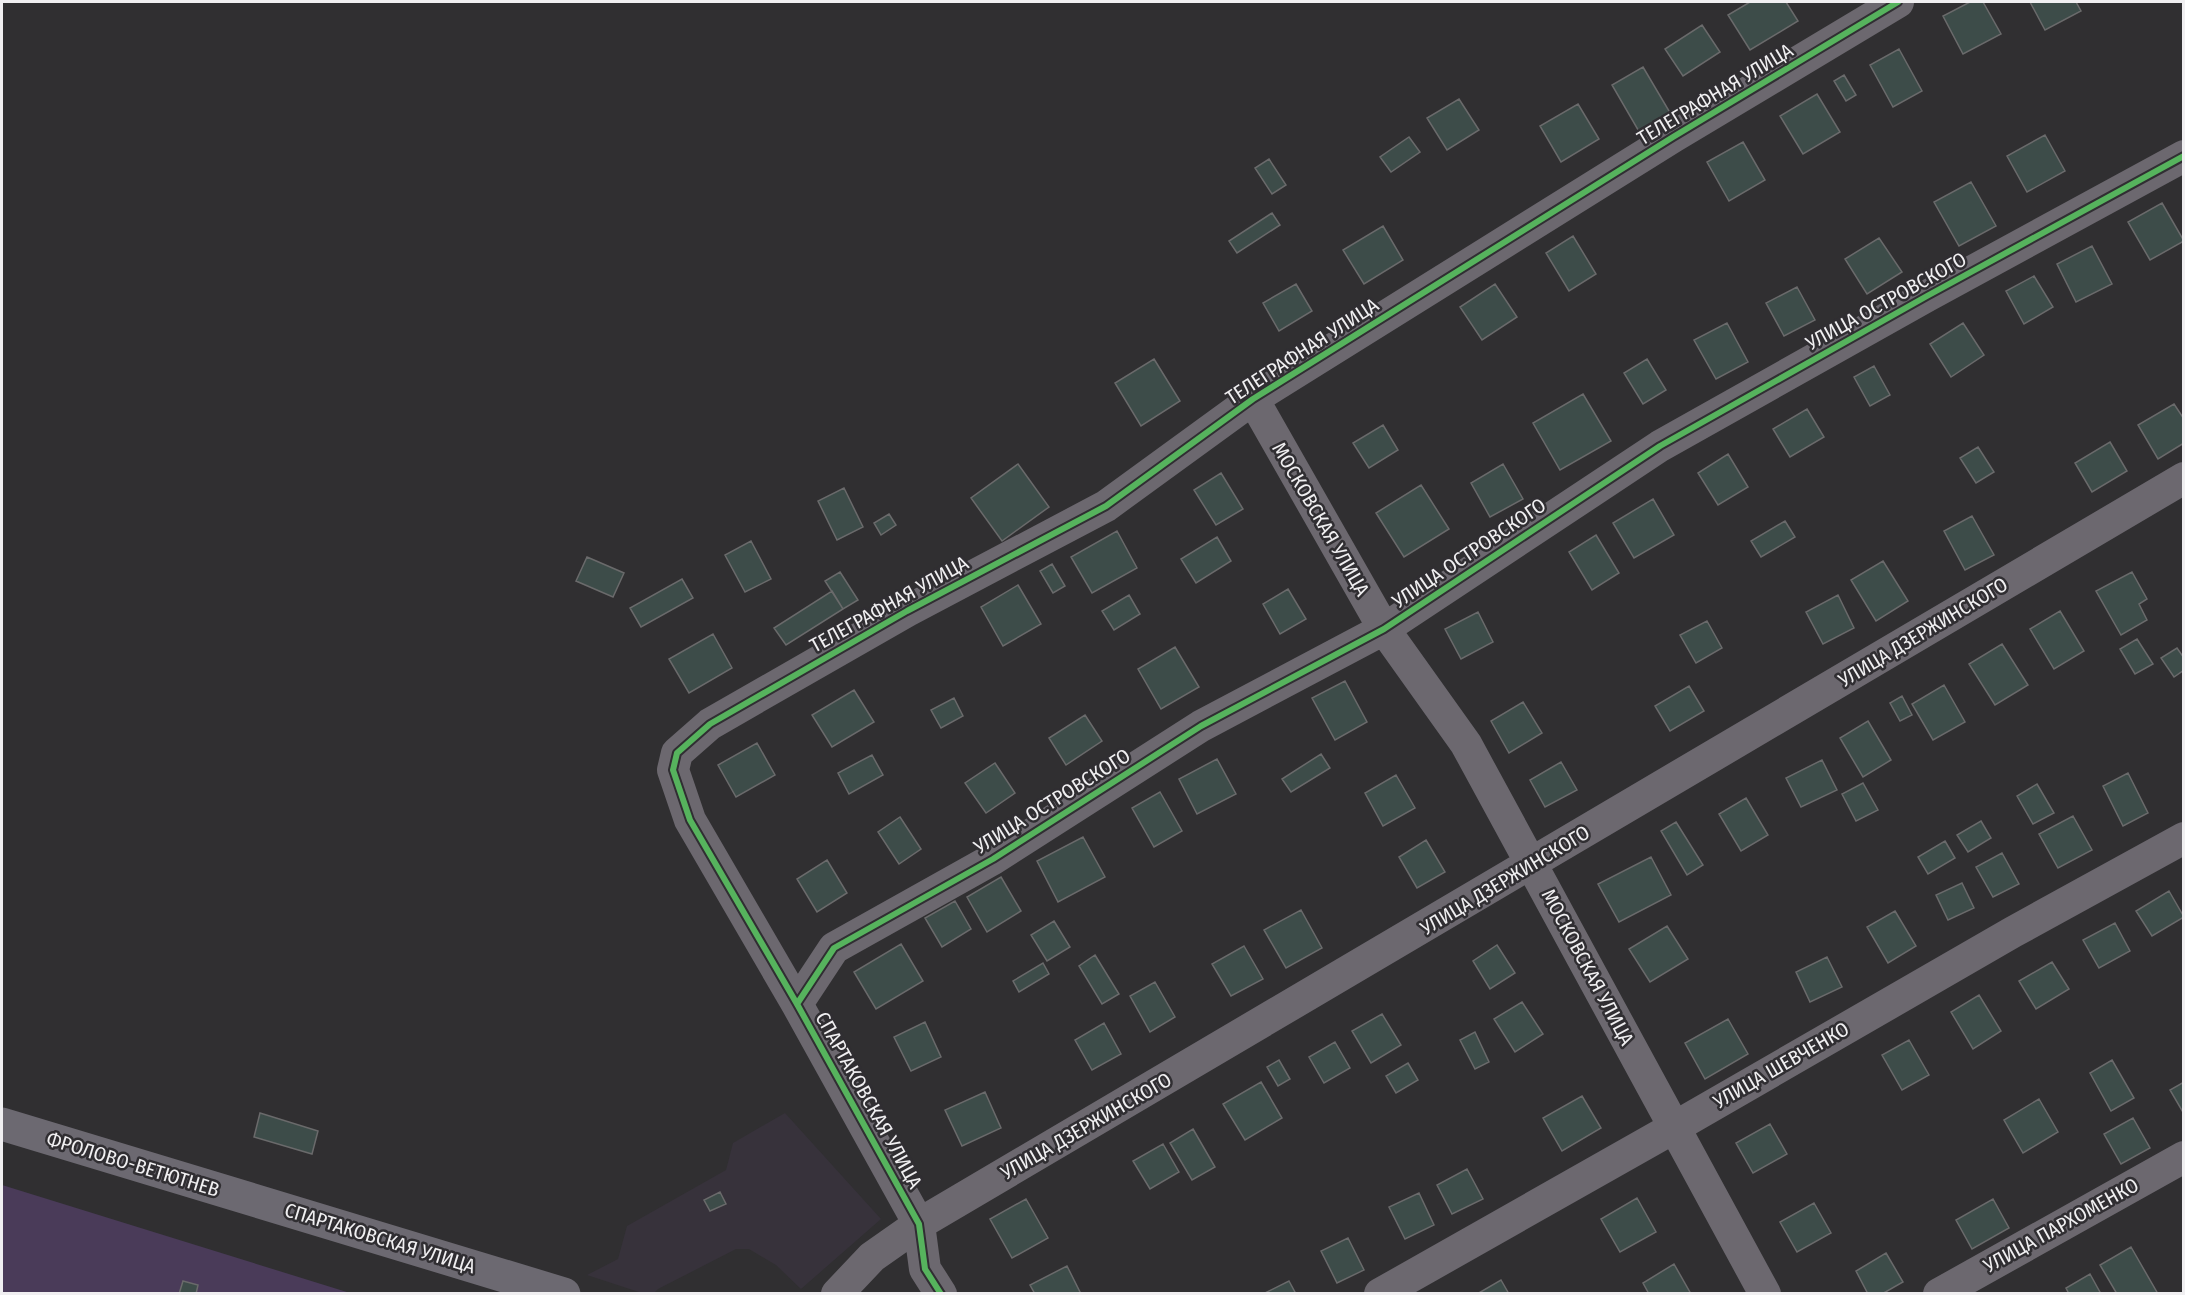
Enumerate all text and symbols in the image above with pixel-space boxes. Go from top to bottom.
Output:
street label: ТЕЛЕГРАФНАЯ УЛИЦА [1633,38,1798,150]
street label: УЛИЦА ОСТРОВСКОГО [1801,247,1971,356]
street label: ТЕЛЕГРАФНАЯ УЛИЦА [1221,292,1383,409]
street label: МОСКОВСКАЯ УЛИЦА [1267,438,1375,601]
street label: УЛИЦА ОСТРОВСКОГО [1387,493,1550,614]
street label: ТЕЛЕГРАФНАЯ УЛИЦА [806,550,973,657]
street label: УЛИЦА ДЗЕРЖИНСКОГО [1833,572,2012,693]
street label: УЛИЦА ОСТРОВСКОГО [968,743,1135,859]
street label: УЛИЦА ДЗЕРЖИНСКОГО [1415,820,1594,941]
street label: МОСКОВСКАЯ УЛИЦА [1537,885,1640,1050]
street label: СПАРТАКОВСКАЯ УЛИЦА [810,1007,928,1193]
street label: УЛИЦА ШЕВЧЕНКО [1708,1016,1853,1114]
street label: УЛИЦА ДЗЕРЖИНСКОГО [996,1067,1176,1185]
street label: ФРОЛОВО-ВЕТЮТНЕВ [44,1126,222,1202]
street label: УЛИЦА ПАРХОМЕНКО [1978,1172,2143,1278]
street label: СПАРТАКОВСКАЯ УЛИЦА [282,1198,479,1279]

